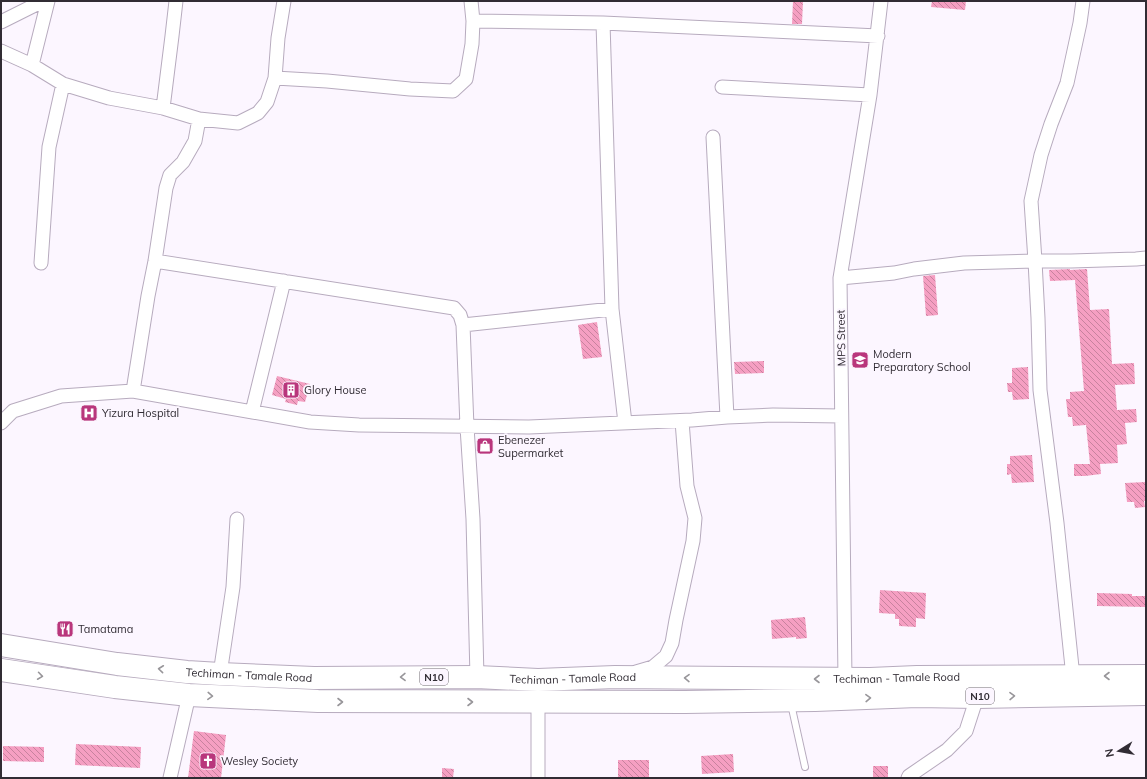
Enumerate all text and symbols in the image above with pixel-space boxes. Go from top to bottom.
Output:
street label: MPS Street [834,309,848,366]
place label: Modern Preparatory School [873,347,971,374]
school or university icon: Modern Preparatory School [850,350,870,370]
building icon: Glory House [281,380,301,400]
place label: Glory House [304,383,366,397]
hospital icon: Yizura Hospital [79,403,99,423]
place label: Yizura Hospital [101,406,179,420]
place label: Ebenezer Supermarket [498,433,564,460]
shop icon: Ebenezer Supermarket [475,436,495,456]
restaurant icon: Tamatama [55,619,75,639]
place label: Tamatama [78,622,133,636]
one-way arrow [158,665,164,674]
street label: Techiman - Tamale Road [185,665,313,685]
road number: N10 [420,669,448,685]
street label: Techiman - Tamale Road [509,670,636,687]
street label: Techiman - Tamale Road [833,670,960,686]
one-way arrow [37,671,43,680]
one-way arrow [1104,672,1110,680]
one-way arrow [400,673,406,681]
one-way arrow [684,674,690,683]
one-way arrow [814,675,820,683]
road number: N10 [966,688,994,704]
one-way arrow [207,692,213,700]
one-way arrow [1009,692,1015,700]
one-way arrow [865,693,871,702]
one-way arrow [337,698,343,706]
one-way arrow [467,698,473,706]
north arrow [1099,731,1139,771]
text: N [1102,747,1117,758]
church icon: Wesley Society [198,751,218,771]
place label: Wesley Society [221,754,298,768]

